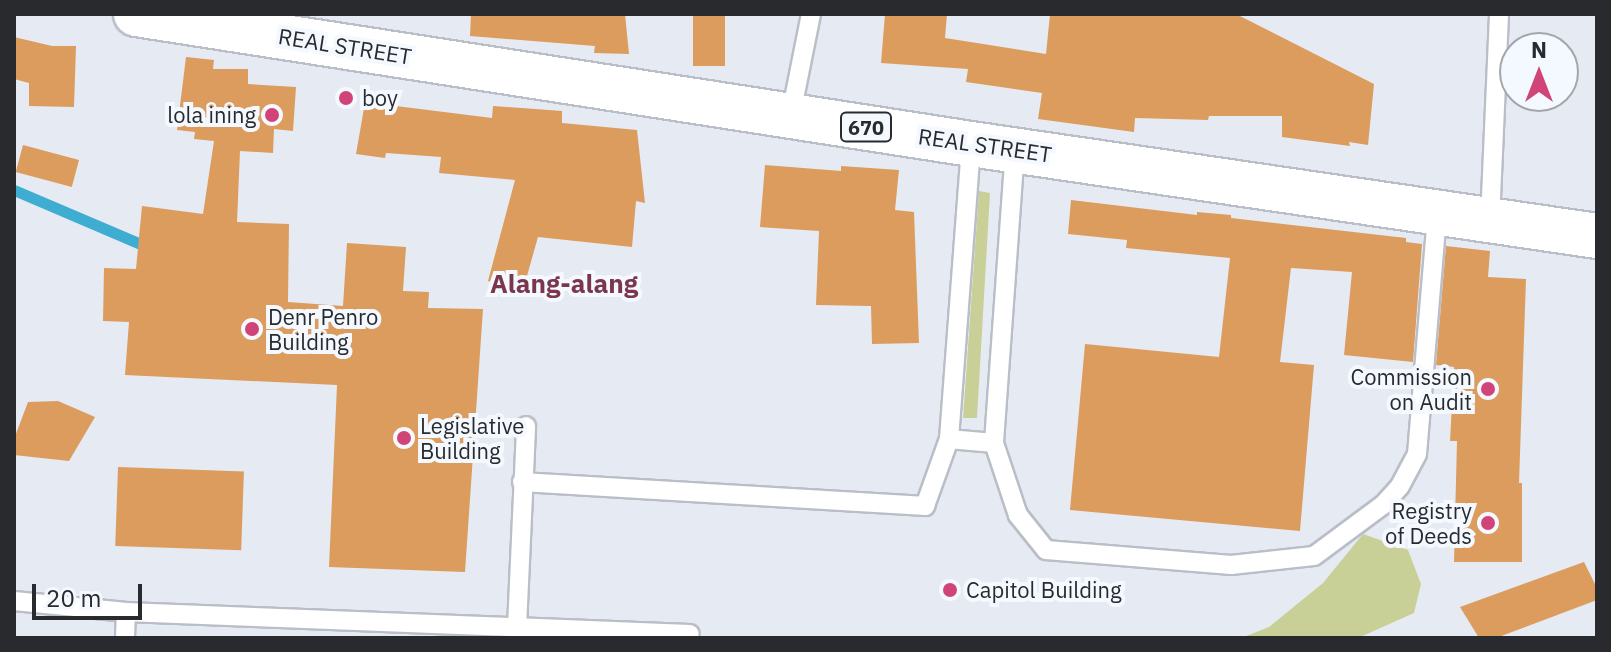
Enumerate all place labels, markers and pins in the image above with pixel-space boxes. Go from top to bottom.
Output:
place label: boy [362,85,398,111]
marker: boy [337,89,355,107]
place label: lola ining [167,102,256,128]
marker: lola ining [263,106,281,124]
place label: Denr Penro Building [268,303,378,354]
marker: Denr Penro Building [243,320,261,338]
place label: Commission on Audit [1350,363,1472,414]
marker: Commission on Audit [1479,380,1497,398]
place label: Legislative Building [420,412,524,464]
marker: Legislative Building [395,429,413,447]
place label: Registry of Deeds [1385,497,1472,548]
marker: Registry of Deeds [1479,514,1497,532]
place label: Capitol Building [966,577,1122,603]
marker: Capitol Building [941,581,959,599]

